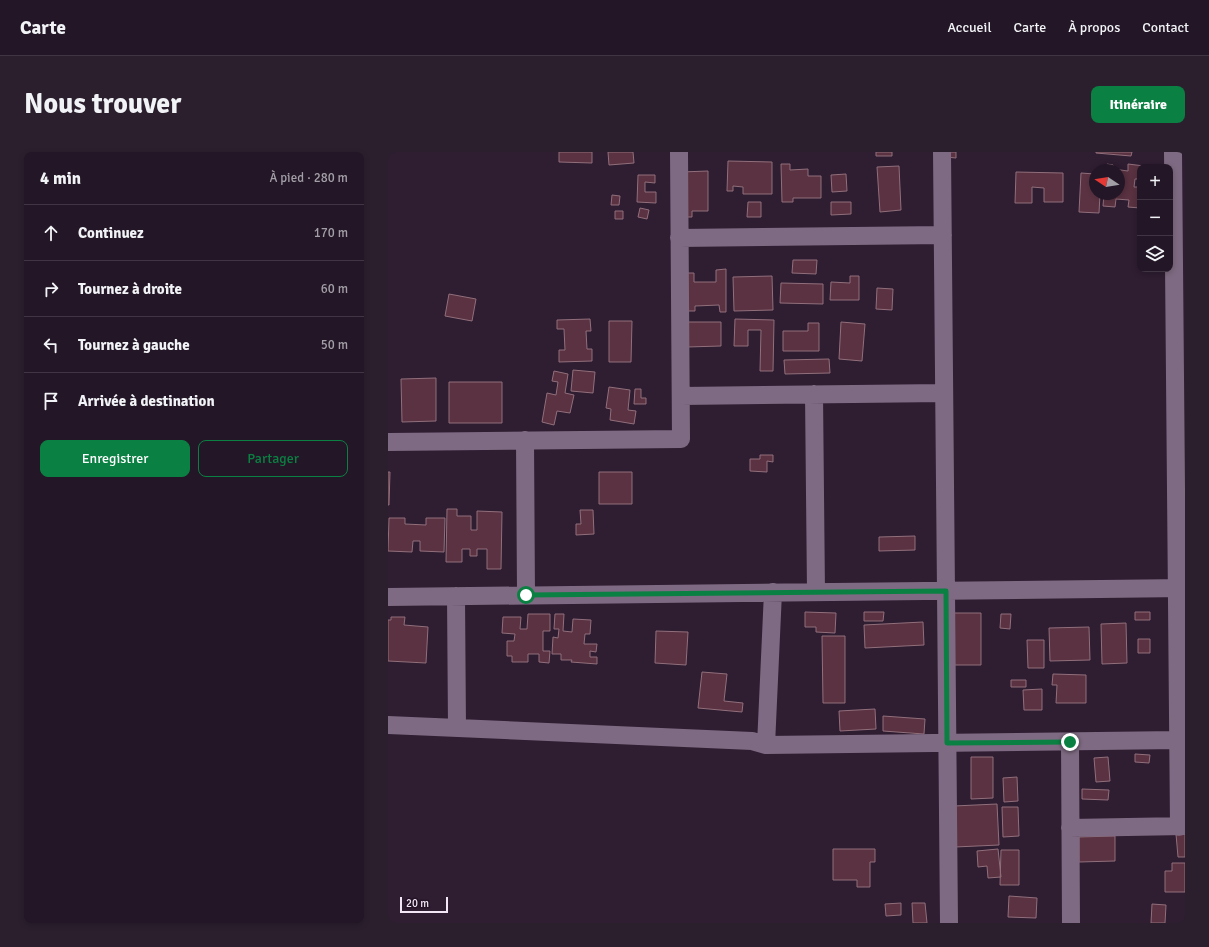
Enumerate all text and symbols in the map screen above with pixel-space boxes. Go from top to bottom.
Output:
text: Carte [20,16,66,40]
text: Accueil [947,19,992,36]
text: Carte [1014,19,1046,36]
text: À propos [1068,19,1120,36]
text: Contact [1142,19,1189,36]
button: Itinéraire [1091,86,1185,123]
text: Nous trouver [24,87,181,121]
north arrow [1089,164,1125,200]
map controls [1137,164,1173,272]
button: + [1137,164,1173,200]
text: 4 min [40,168,81,189]
text: À pied · 280 m [269,170,348,186]
button: − [1137,200,1173,236]
icon: ahead [40,222,62,244]
text: Continuez [78,224,144,242]
text: 170 m [314,225,348,241]
button: layers [1137,236,1173,272]
icon: right [40,278,62,300]
text: Tournez à droite [78,280,182,298]
text: 60 m [321,281,348,297]
icon: left [40,334,62,356]
text: Tournez à gauche [78,336,190,354]
text: 50 m [321,337,348,353]
icon: arrive [40,390,62,412]
text: Arrivée à destination [78,392,215,410]
button: Enregistrer [40,440,190,477]
button: Partager [198,440,348,477]
route start [517,586,535,604]
route end [1061,733,1079,751]
scale bar [400,895,448,914]
text: 20 m [406,897,429,910]

